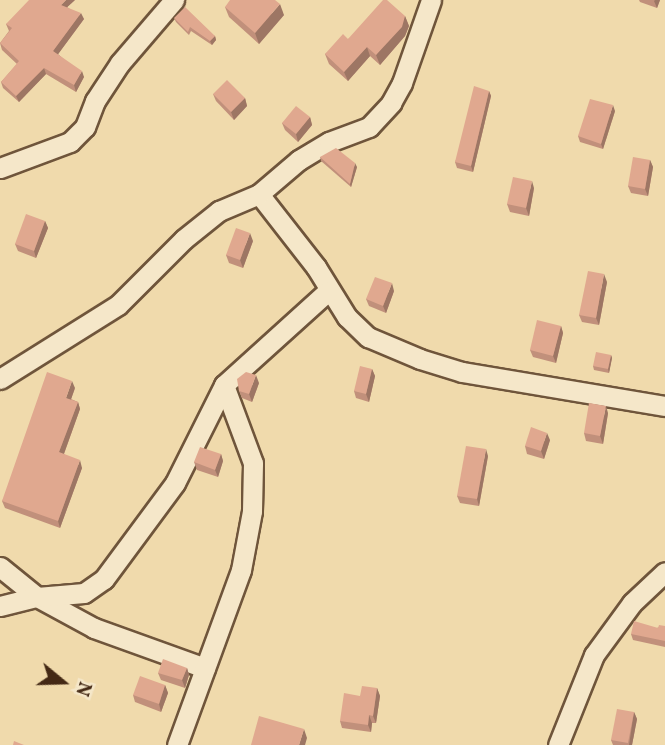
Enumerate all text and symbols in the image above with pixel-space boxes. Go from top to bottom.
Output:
north arrow [28,647,98,717]
text: N [68,678,97,700]

